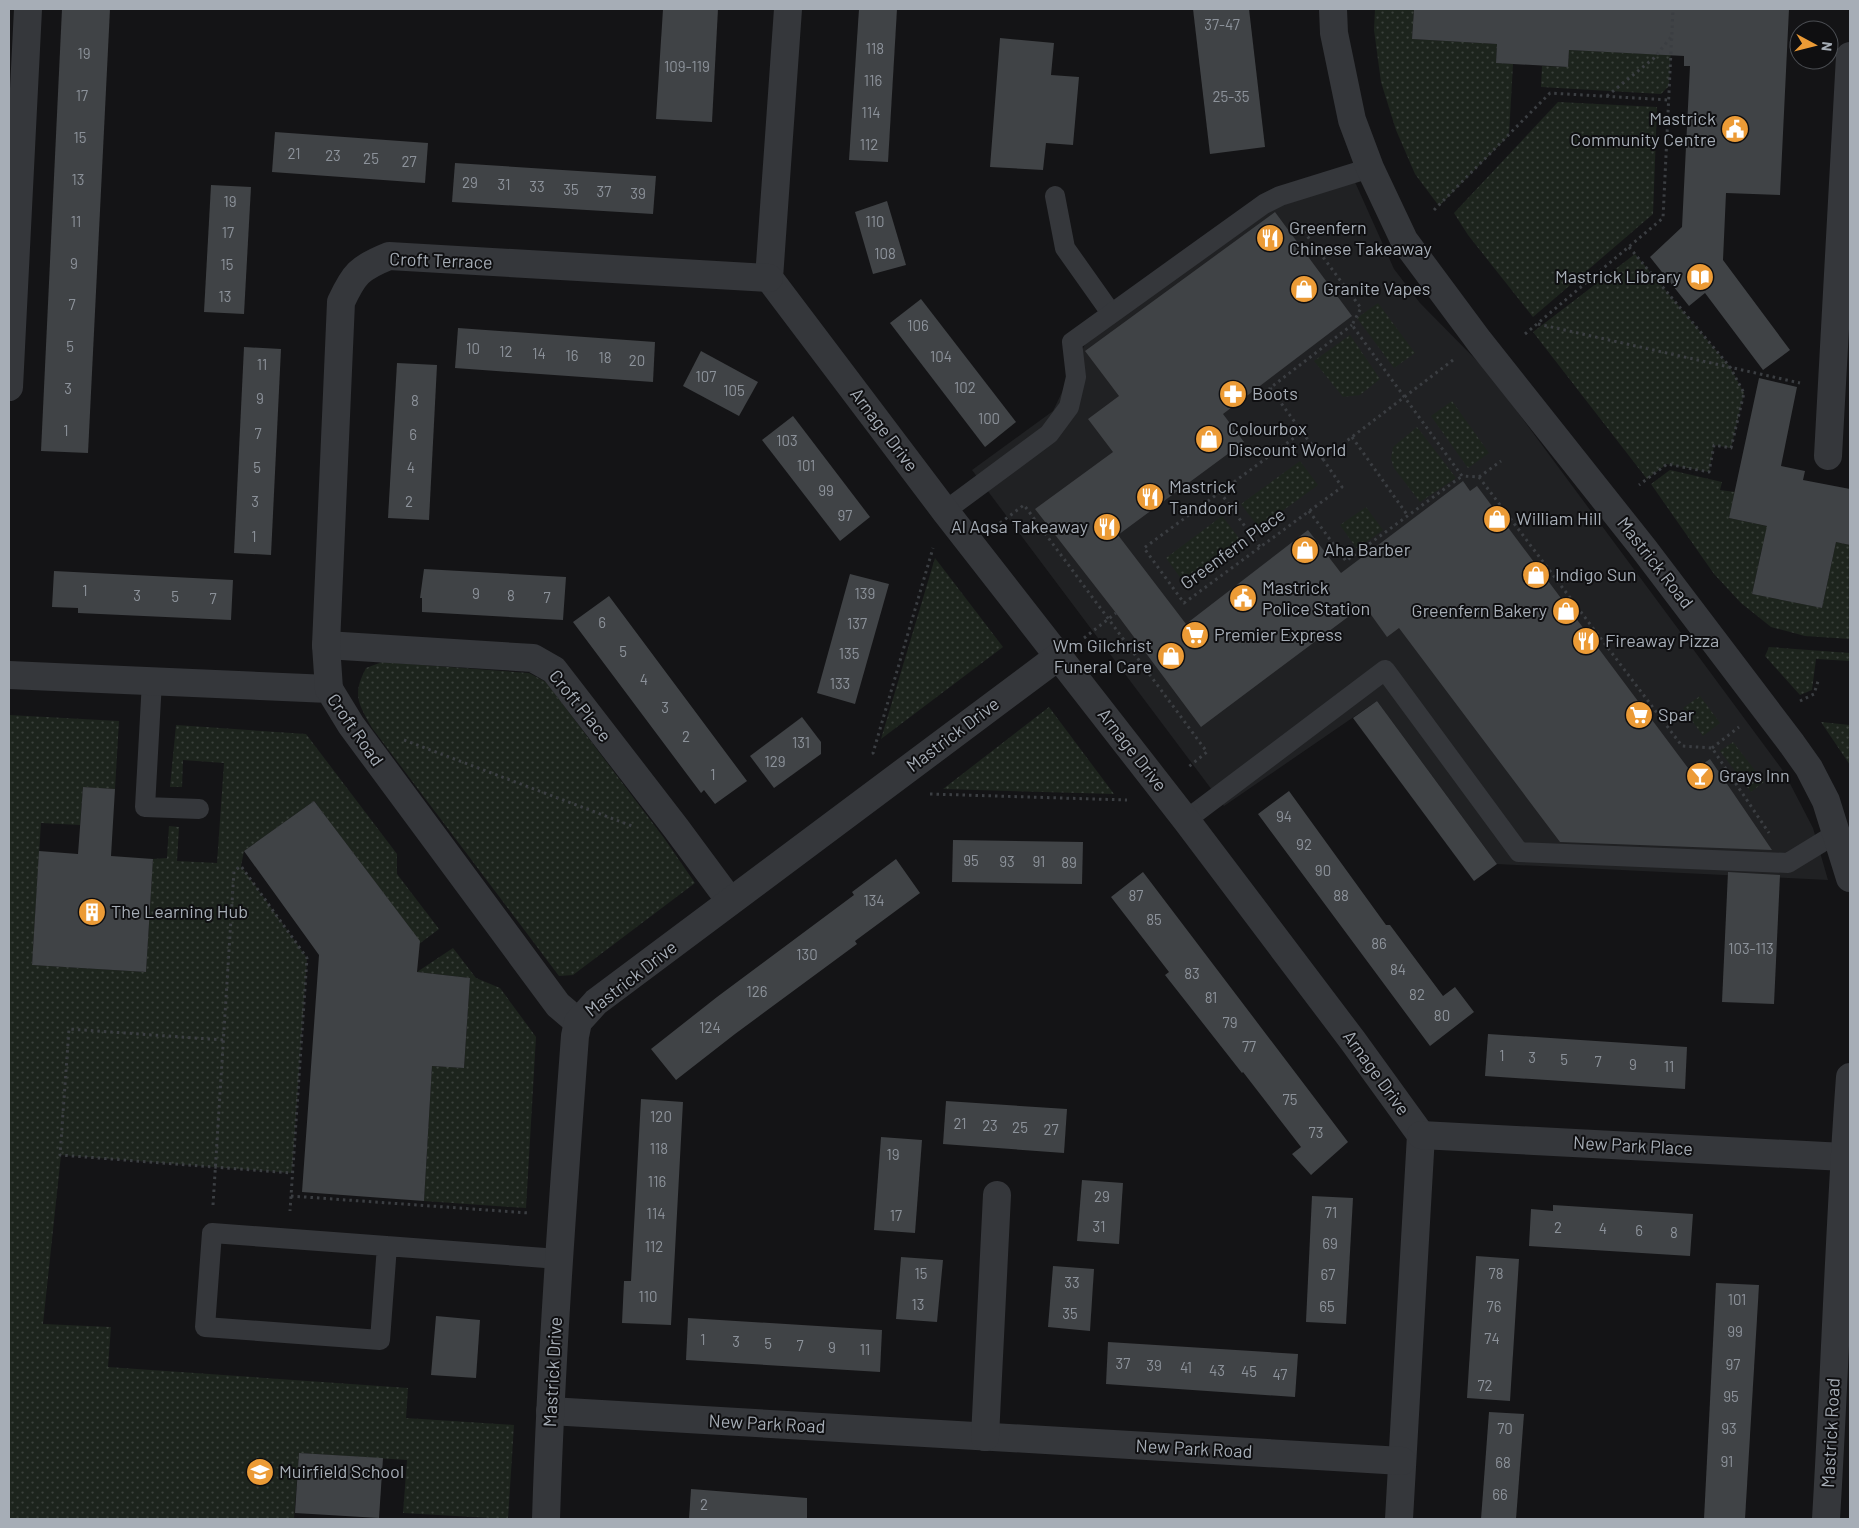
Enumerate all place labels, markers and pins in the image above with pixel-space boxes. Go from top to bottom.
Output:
place label: Mastrick Community Centre [1570,107,1716,150]
public building icon: Mastrick Community Centre [1720,114,1750,144]
place label: Greenfern Chinese Takeaway [1289,216,1432,259]
restaurant icon: Greenfern Chinese Takeaway [1255,223,1285,253]
library icon: Mastrick Library [1685,262,1715,292]
place label: Mastrick Library [1555,265,1681,287]
shop icon: Granite Vapes [1289,274,1319,304]
place label: Granite Vapes [1323,277,1430,299]
pharmacy icon: Boots [1218,379,1248,409]
place label: Boots [1252,382,1298,404]
place label: Colourbox Discount World [1228,417,1346,460]
shop icon: Colourbox Discount World [1194,424,1224,454]
place label: Mastrick Tandoori [1169,475,1238,518]
restaurant icon: Mastrick Tandoori [1135,482,1165,512]
shop icon: William Hill [1482,504,1512,534]
place label: William Hill [1516,507,1602,529]
restaurant icon: Al Aqsa Takeaway [1092,512,1122,542]
place label: Al Aqsa Takeaway [951,515,1088,537]
shop icon: Aha Barber [1290,535,1320,565]
place label: Aha Barber [1324,538,1411,560]
shop icon: Indigo Sun [1521,560,1551,590]
place label: Indigo Sun [1555,563,1637,585]
place label: Mastrick Police Station [1262,576,1370,619]
public building icon: Mastrick Police Station [1228,583,1258,613]
shop icon: Greenfern Bakery [1551,596,1581,626]
place label: Greenfern Bakery [1412,599,1547,621]
supermarket icon: Premier Express [1180,620,1210,650]
place label: Premier Express [1214,623,1342,645]
restaurant icon: Fireaway Pizza [1571,626,1601,656]
place label: Fireaway Pizza [1605,629,1719,651]
place label: Wm Gilchrist Funeral Care [1053,634,1152,677]
shop icon: Wm Gilchrist Funeral Care [1156,641,1186,671]
supermarket icon: Spar [1624,700,1654,730]
place label: Spar [1658,703,1695,725]
bar icon: Grays Inn [1685,761,1715,791]
place label: Grays Inn [1719,764,1790,786]
building icon: The Learning Hub [77,897,107,927]
place label: The Learning Hub [111,900,248,922]
school or university icon: Muirfield School [245,1457,275,1487]
place label: Muirfield School [279,1460,404,1482]

